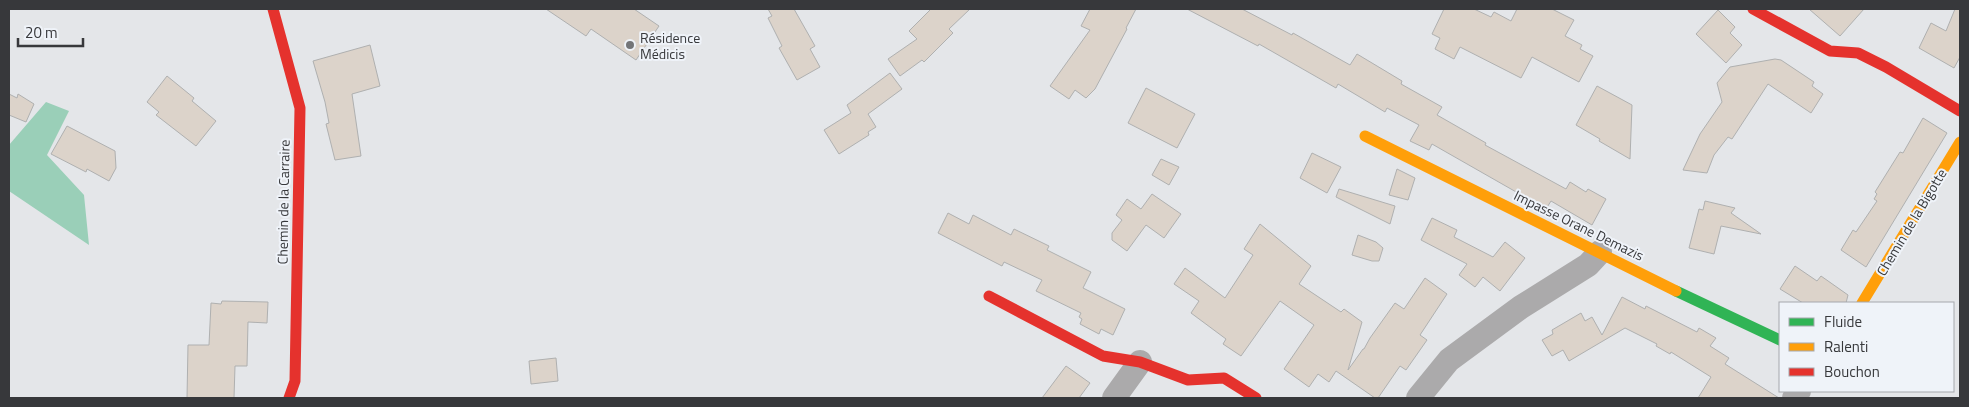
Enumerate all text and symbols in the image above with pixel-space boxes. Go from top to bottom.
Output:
scale bar [18,15,82,47]
text: 20 m [25,21,58,44]
place label: Résidence Médicis [640,27,700,64]
marker: Résidence Médicis [624,39,636,51]
street label: Chemin de la Carraire [271,140,295,264]
street label: Chemin de la Bigotte [1871,164,1951,280]
street label: Impasse Orane Demazis [1510,184,1648,266]
legend [1779,302,1954,392]
text: Fluide [1824,310,1862,333]
text: Ralenti [1824,335,1868,358]
text: Bouchon [1824,360,1880,383]

